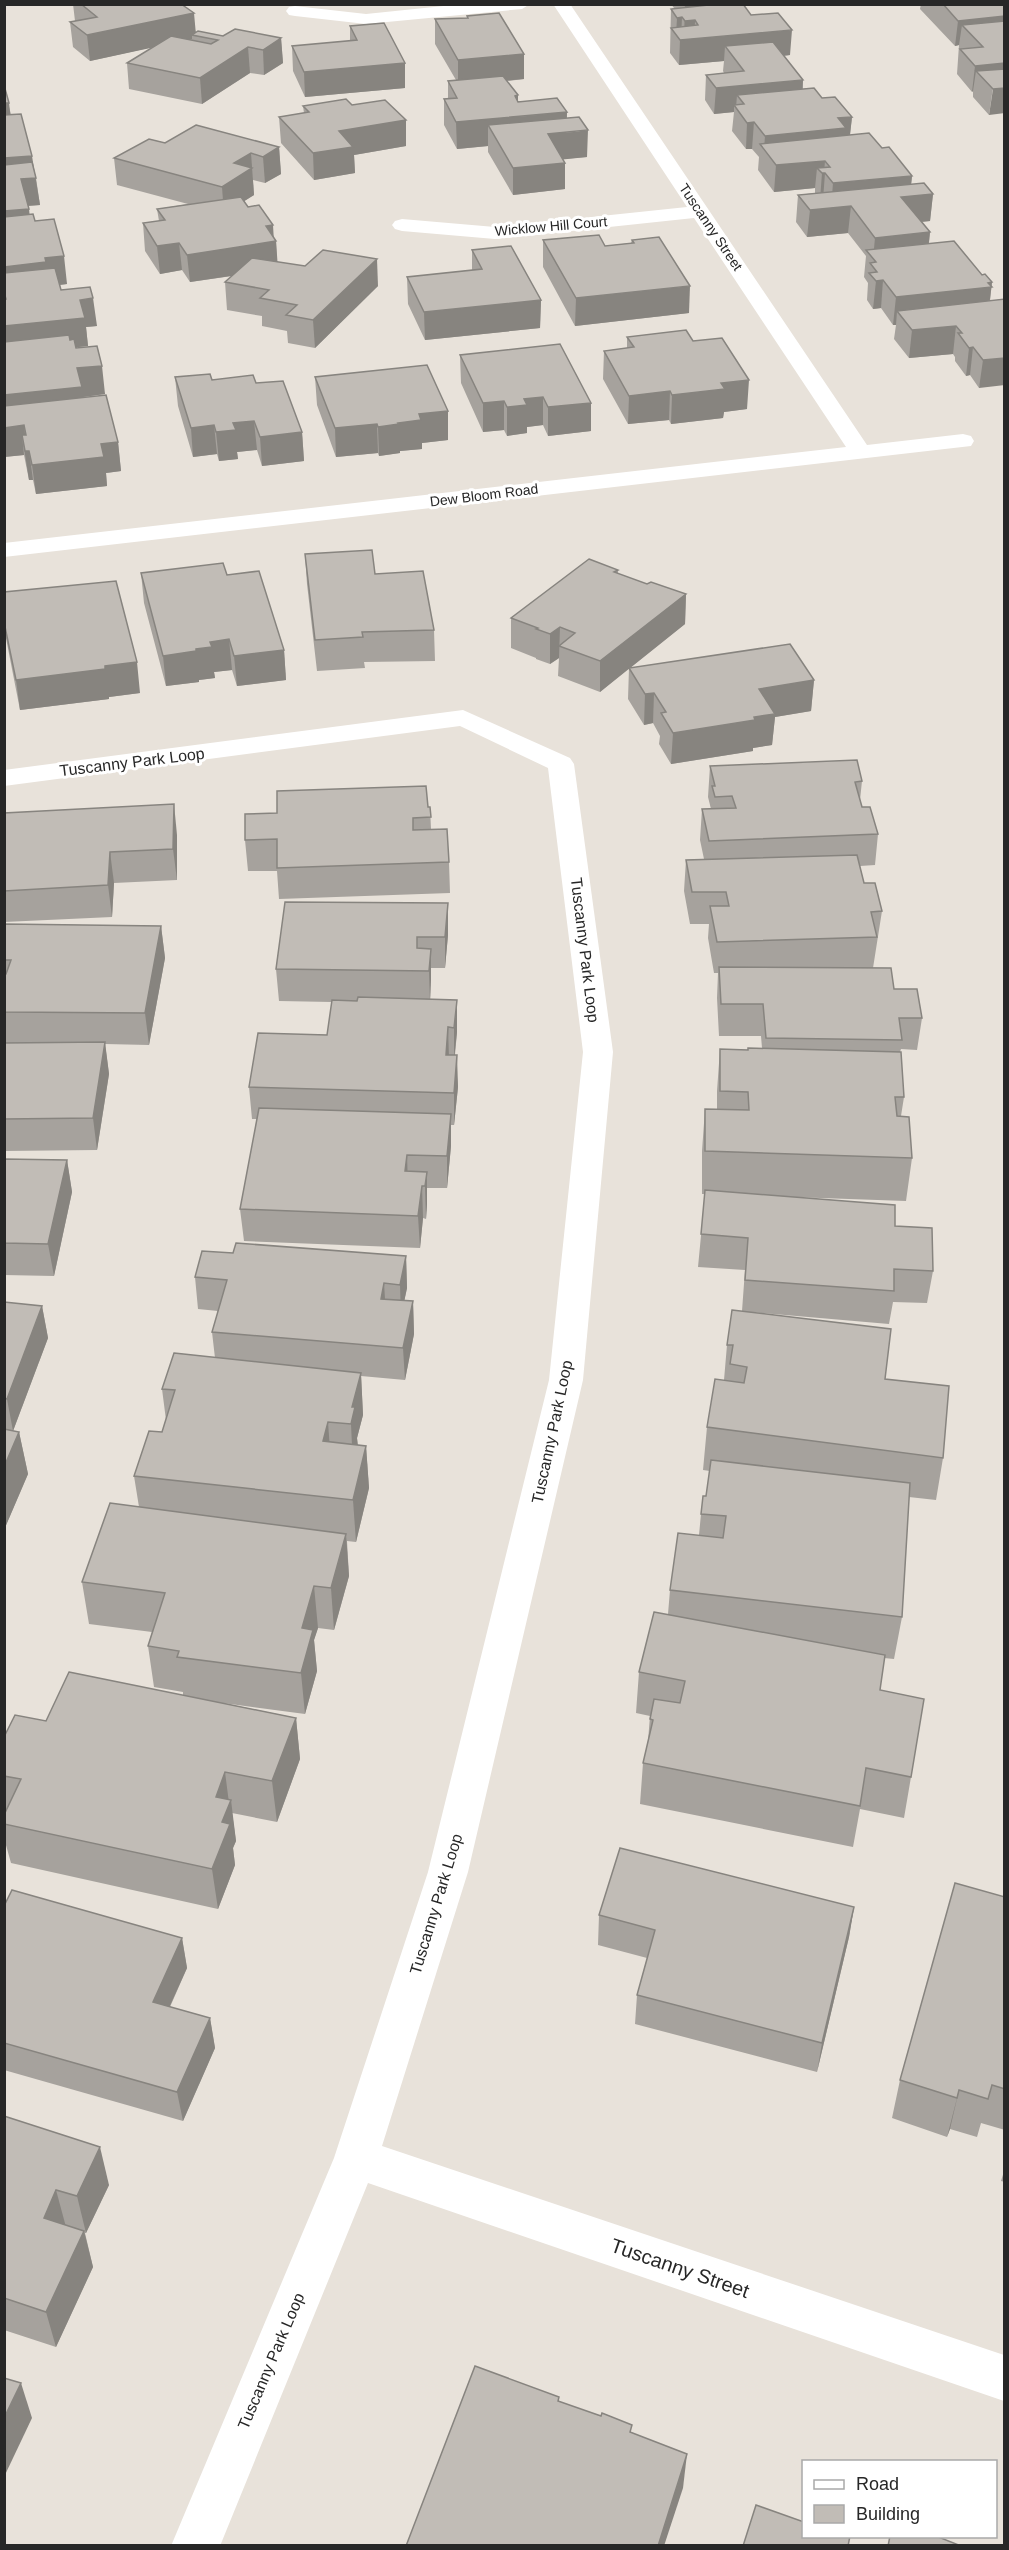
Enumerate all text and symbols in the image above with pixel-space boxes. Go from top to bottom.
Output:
street label: Tuscanny Street [676,180,746,274]
street label: Wicklow Hill Court [494,213,608,239]
street label: Dew Bloom Road [429,480,539,510]
street label: Tuscanny Park Loop [58,745,206,779]
street label: Tuscanny Park Loop [568,876,602,1024]
street label: Tuscanny Park Loop [528,1359,576,1505]
street label: Tuscanny Park Loop [407,1832,466,1976]
street label: Tuscanny Street [608,2234,752,2302]
street label: Tuscanny Park Loop [235,2290,307,2432]
legend [802,2460,997,2538]
text: Road [856,2474,899,2494]
text: Building [856,2504,920,2524]

